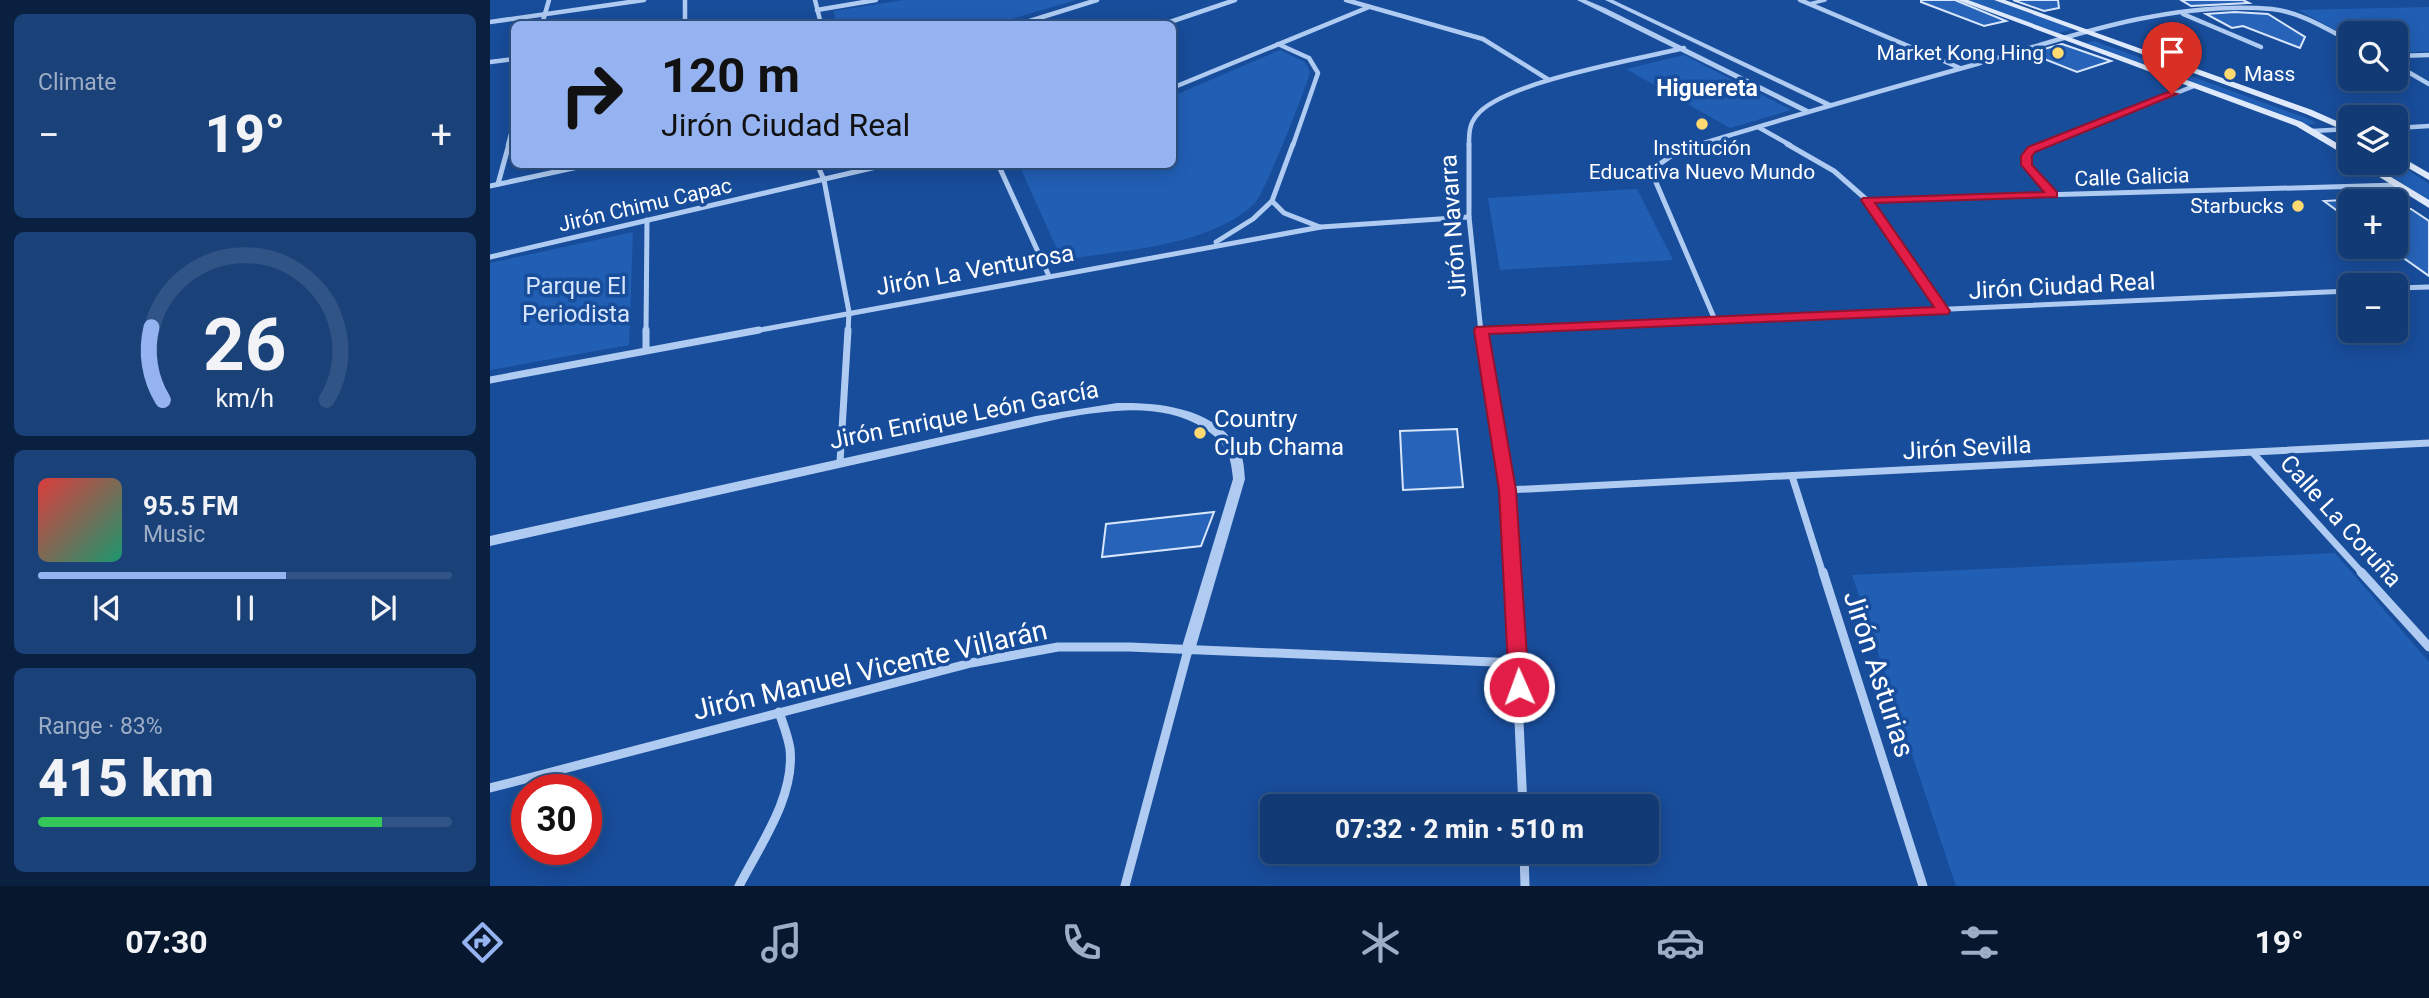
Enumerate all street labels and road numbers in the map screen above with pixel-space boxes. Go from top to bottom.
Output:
street label: Jirón Navarra [1434,154,1472,298]
street label: Calle Galicia [2074,163,2190,191]
street label: Jirón Chimu Capac [556,173,734,237]
street label: Jirón La Venturosa [874,239,1076,301]
street label: Jirón Ciudad Real [1968,267,2156,305]
street label: Jirón Enrique León García [827,375,1101,455]
street label: Jirón Sevilla [1902,431,2032,465]
street label: Calle La Coruña [2274,449,2408,593]
street label: Jirón Asturias [1837,587,1921,761]
street label: Jirón Manuel Vicente Villarán [690,613,1050,727]

